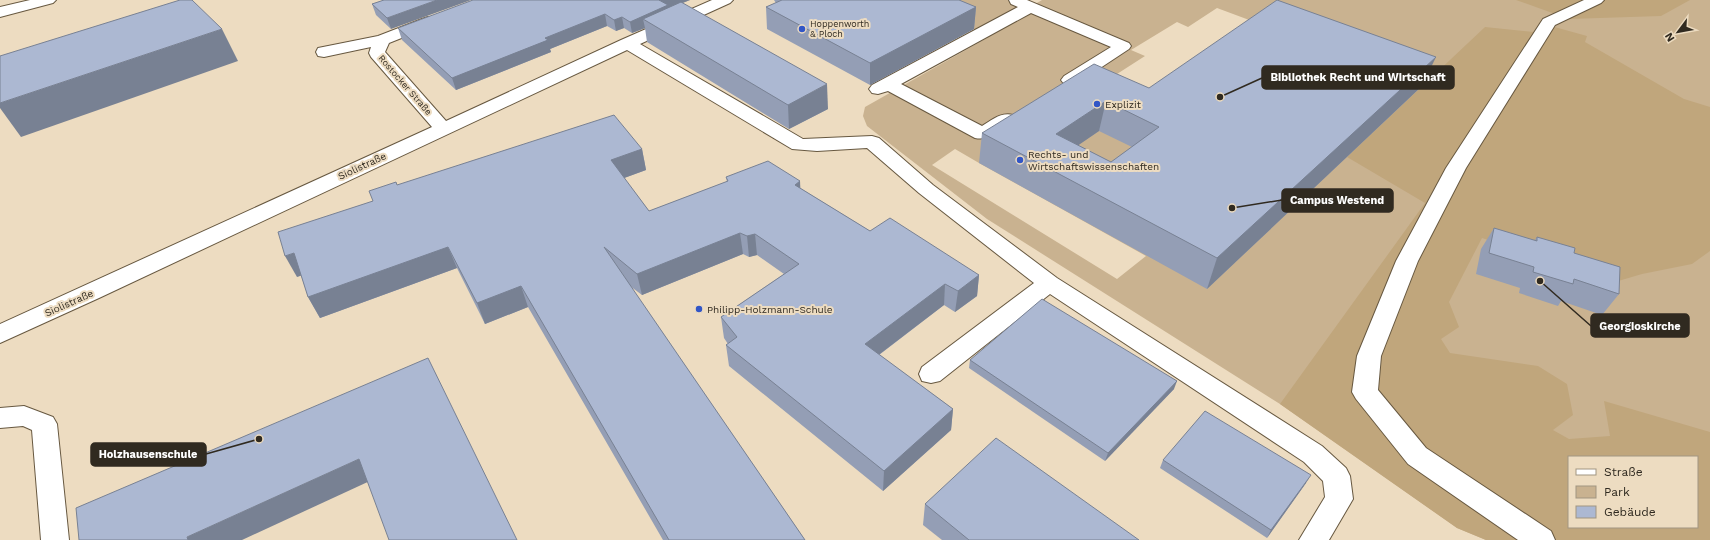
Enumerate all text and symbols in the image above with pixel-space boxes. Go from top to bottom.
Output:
north arrow [1658,12,1698,52]
place label: Hoppenworth & Ploch [810,19,869,39]
marker: Hoppenworth & Ploch [797,24,807,34]
text: N [1662,30,1678,44]
street label: Rostocker Straße [376,53,434,117]
callout: Bibliothek Recht und Wirtschaft [1262,66,1454,89]
text: Bibliothek Recht und Wirtschaft [1270,71,1446,84]
marker: Explizit [1092,99,1102,109]
place label: Explizit [1105,99,1142,110]
place label: Rechts- und Wirtschaftswissenschaften [1028,149,1159,172]
street label: Siolistraße [336,150,388,182]
marker: Rechts- und Wirtschaftswissenschaften [1015,155,1025,165]
callout: Campus Westend [1282,189,1393,212]
text: Campus Westend [1290,194,1384,207]
street label: Siolistraße [43,287,95,319]
marker: Philipp-Holzmann-Schule [694,304,704,314]
place label: Philipp-Holzmann-Schule [707,304,833,315]
callout: Georgioskirche [1591,314,1689,337]
text: Georgioskirche [1599,320,1681,333]
callout: Holzhausenschule [91,443,206,466]
text: Holzhausenschule [99,448,197,461]
legend [1568,456,1698,528]
text: Straße [1604,465,1643,479]
text: Park [1604,485,1630,499]
text: Gebäude [1604,505,1656,519]

